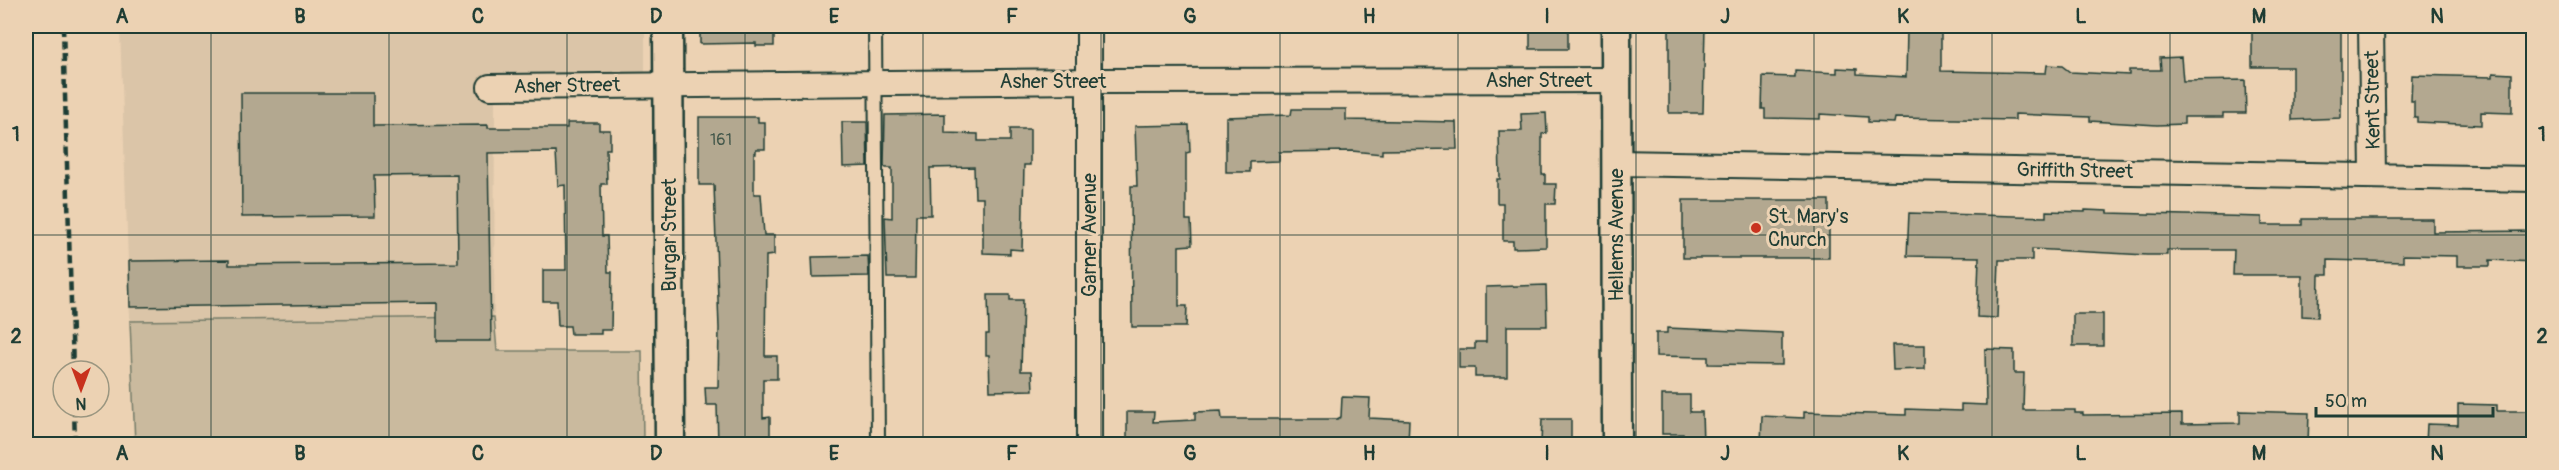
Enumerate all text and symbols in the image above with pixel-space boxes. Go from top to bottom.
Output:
text: A [116,4,129,29]
text: B [294,4,306,29]
text: C [472,4,484,29]
text: D [650,4,663,29]
text: E [829,4,840,29]
text: F [1006,4,1018,29]
text: G [1183,4,1197,29]
text: H [1363,4,1376,29]
text: I [1544,4,1550,29]
text: J [1720,4,1730,29]
text: K [1897,4,1909,29]
text: L [2075,4,2087,29]
text: M [2252,4,2266,29]
text: N [2430,4,2444,29]
street label: Kent Street [2359,49,2386,150]
street label: Asher Street [1486,68,1593,93]
street label: Asher Street [1000,69,1107,94]
street label: Asher Street [513,72,622,99]
text: 1 [12,122,20,147]
text: 1 [2538,122,2546,147]
house number: 161 [710,130,732,150]
street label: Griffith Street [2016,157,2134,184]
street label: Hellems Avenue [1604,168,1629,302]
street label: Garner Avenue [1077,173,1102,297]
street label: Burgar Street [657,177,682,292]
place label: St. Mary's Church [1768,204,1848,252]
marker: St. Mary's Church [1749,221,1763,235]
text: 2 [10,324,22,349]
text: 2 [2536,324,2548,349]
north arrow [51,359,111,419]
scale bar [2316,380,2493,418]
text: 50 m [2325,390,2367,413]
text: N [75,393,86,413]
text: A [116,441,129,466]
text: B [294,441,306,466]
text: C [472,441,484,466]
text: D [650,441,663,466]
text: E [829,441,840,466]
text: F [1006,441,1018,466]
text: G [1183,441,1197,466]
text: H [1363,441,1376,466]
text: I [1544,441,1550,466]
text: J [1720,441,1730,466]
text: K [1897,441,1909,466]
text: L [2075,441,2087,466]
text: M [2252,441,2266,466]
text: N [2430,441,2444,466]

